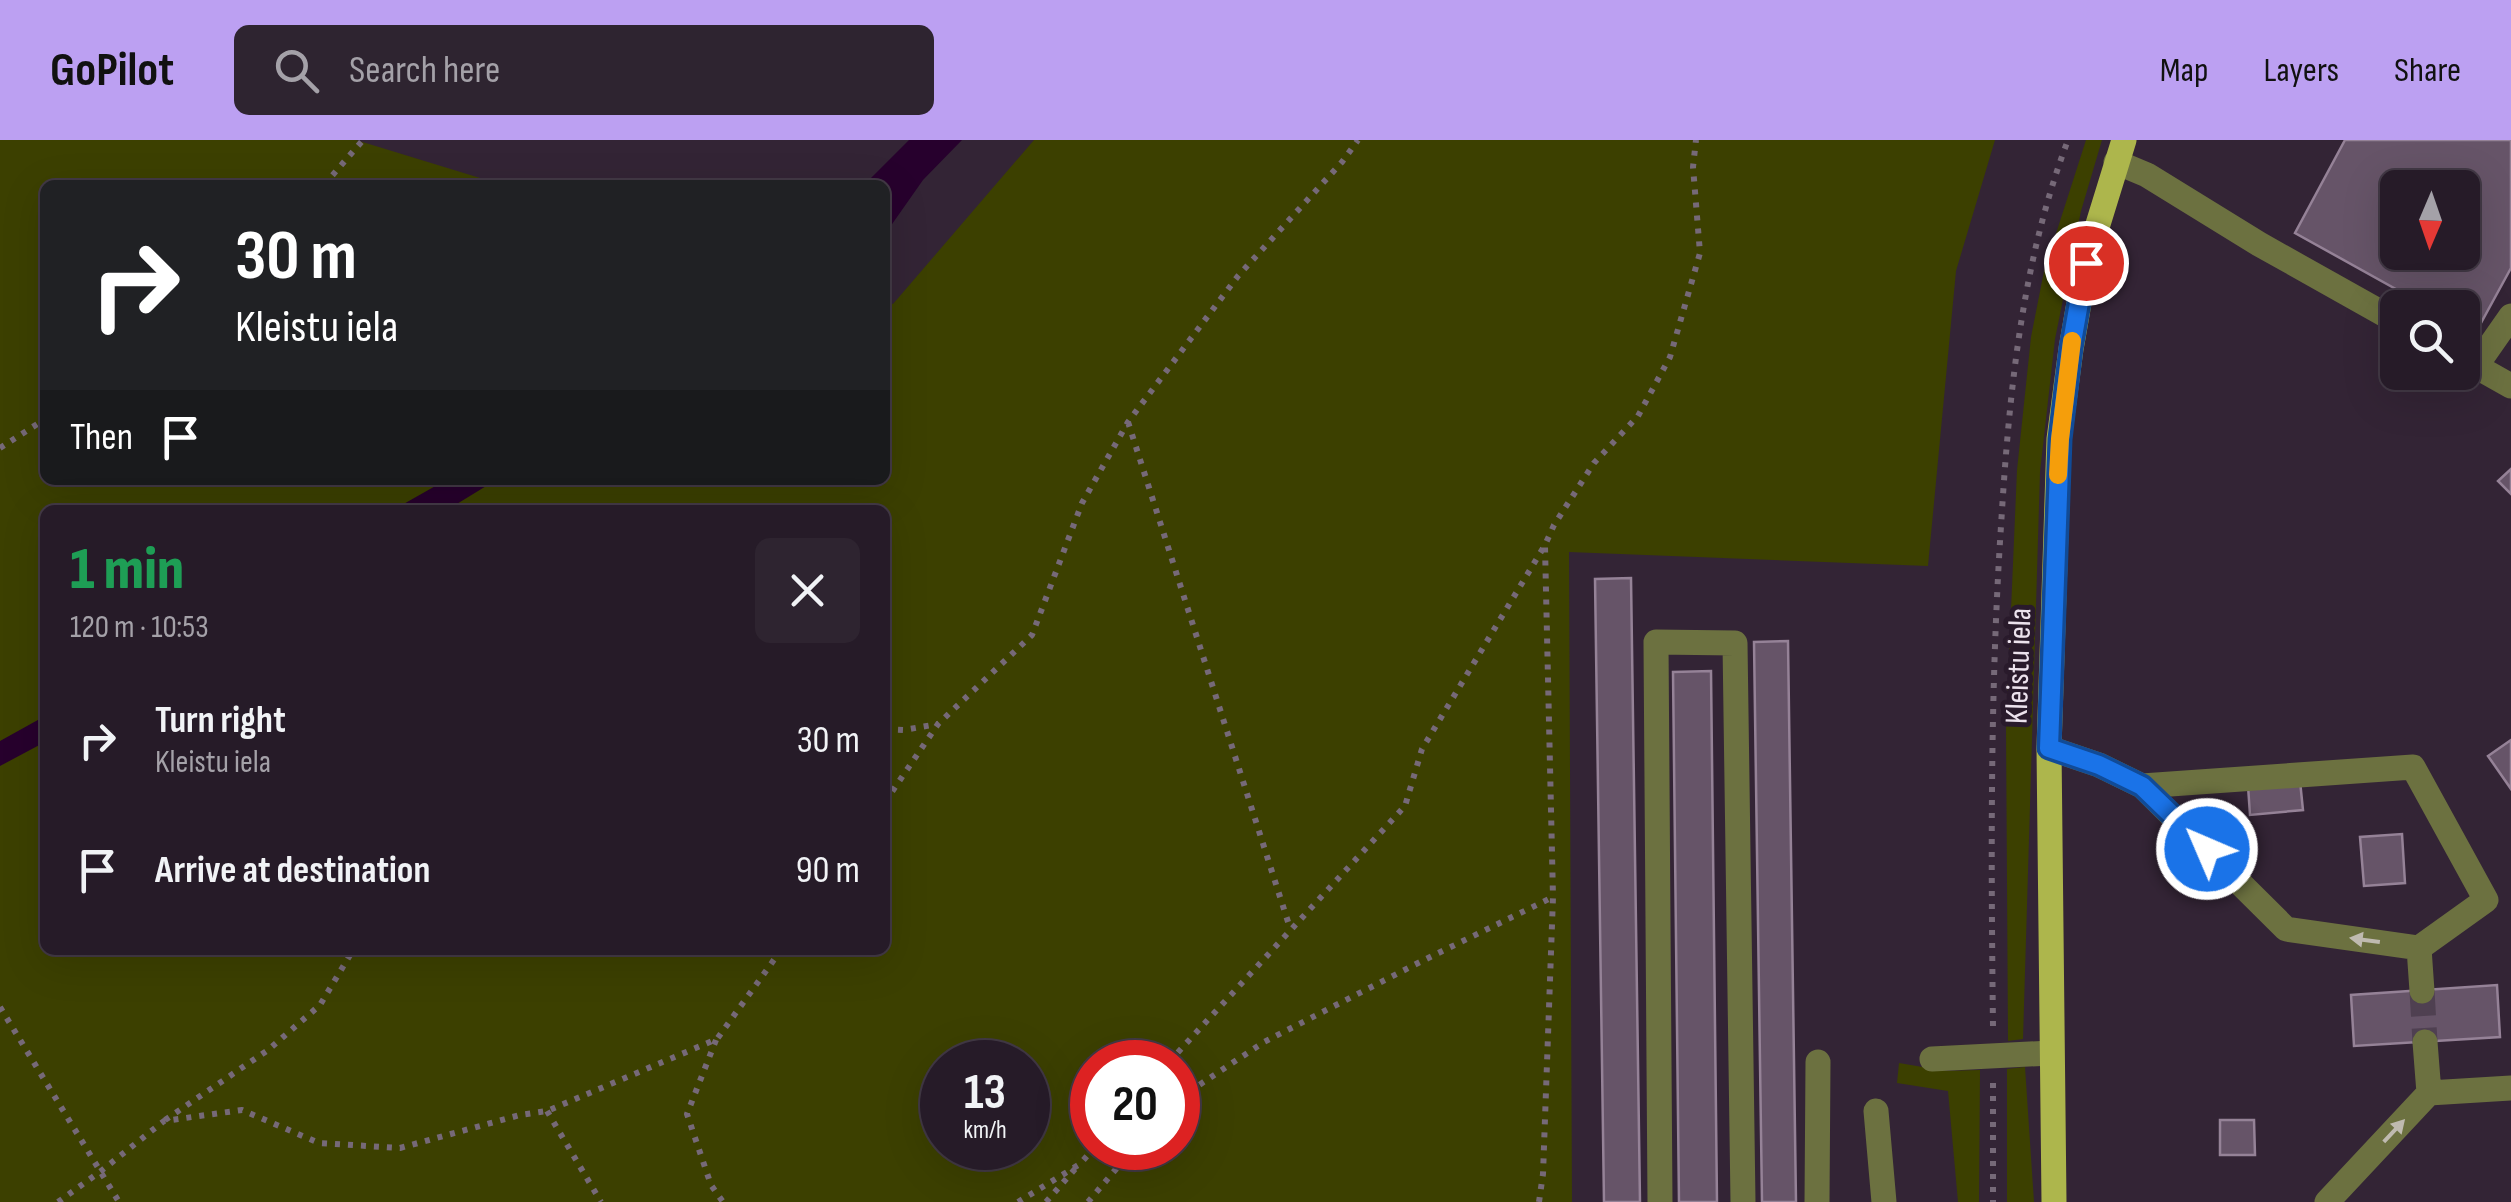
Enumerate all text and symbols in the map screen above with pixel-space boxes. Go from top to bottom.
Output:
search box [234,25,934,115]
text: GoPilot [50,42,174,99]
icon: search [269,43,324,98]
text: Search here [349,48,500,93]
text: Map [2160,49,2208,92]
text: Layers [2263,49,2339,92]
text: Share [2394,49,2461,92]
north arrow [2380,170,2480,270]
map controls [2380,170,2480,390]
text: 30 m [235,215,357,299]
icon: right [70,220,200,350]
pin [2044,221,2129,306]
icon: arrive [2059,236,2114,291]
button: search [2380,290,2480,390]
text: Kleistu iela [235,300,398,355]
icon: arrive [153,410,208,465]
text: Then [70,415,133,460]
text: 1 min [70,534,184,606]
button: close [755,538,860,643]
street label: Kleistu iela [1997,607,2041,725]
text: 120 m · 10:53 [70,608,209,647]
text: Turn right [155,698,286,743]
icon: right [70,713,125,768]
text: 30 m [797,718,860,763]
text: Kleistu iela [155,743,271,782]
position arrow [2155,797,2259,901]
icon: arrive [70,843,125,898]
text: Arrive at destination [155,848,430,893]
text: 90 m [796,848,860,893]
one-way arrow [2349,932,2380,948]
speed limit sign: 20 [1070,1040,1200,1170]
text: 13 [964,1063,1006,1123]
text: km/h [963,1115,1007,1146]
one-way arrow [2382,1119,2405,1143]

